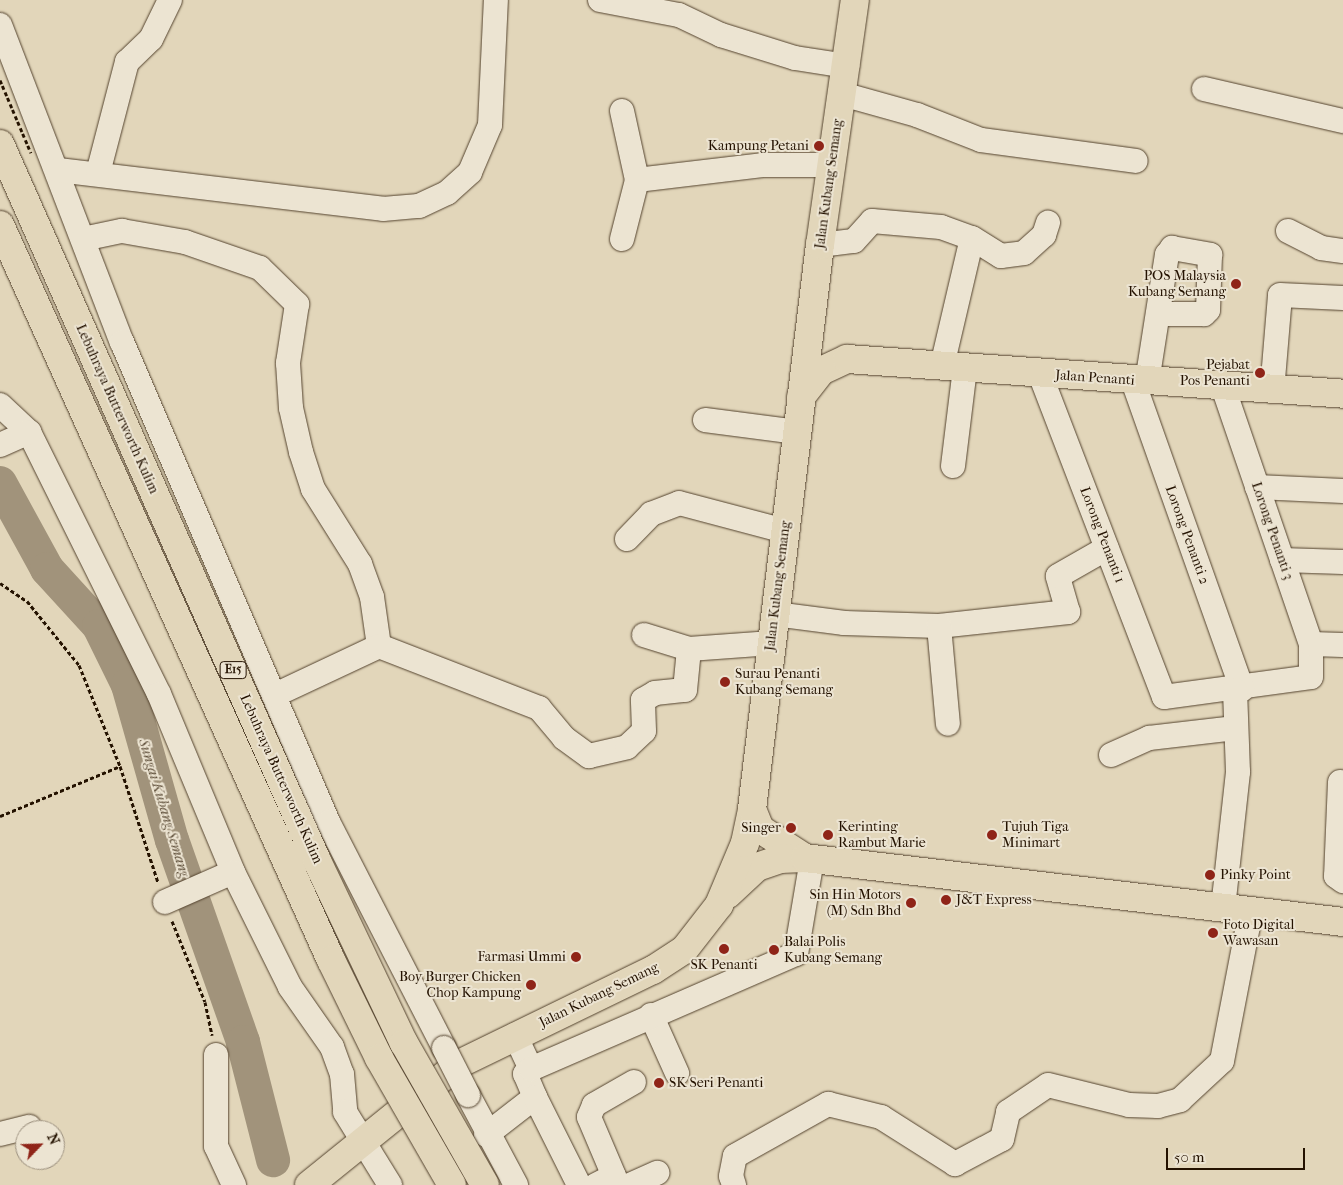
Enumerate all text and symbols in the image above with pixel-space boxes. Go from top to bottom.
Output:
street label: Jalan Kubang Semang [812,118,846,250]
place label: Kampung Petani [708,138,809,154]
marker: Kampung Petani [813,140,825,152]
place label: POS Malaysia Kubang Semang [1128,268,1226,300]
marker: POS Malaysia Kubang Semang [1230,278,1242,290]
street label: Lebuhraya Butterworth Kulim [72,322,162,496]
place label: Pejabat Pos Penanti [1180,357,1250,390]
street label: Jalan Penanti [1055,367,1135,389]
marker: Pejabat Pos Penanti [1254,367,1266,379]
street label: Lorong Penanti 3 [1247,480,1297,582]
street label: Lorong Penanti 2 [1161,483,1213,587]
street label: Lorong Penanti 1 [1076,484,1128,586]
street label: Jalan Kubang Semang [762,520,794,652]
road number: E15 [219,660,247,680]
place label: Surau Penanti Kubang Semang [735,666,833,699]
marker: Surau Penanti Kubang Semang [719,676,731,688]
street label: Lebuhraya Butterworth Kulim [236,692,326,866]
water label: Sungai Kubang Semang [134,737,194,879]
place label: Kerinting Rambut Marie [838,819,926,852]
place label: Tujuh Tiga Minimart [1002,819,1069,852]
place label: Singer [741,820,781,836]
marker: Singer [785,822,797,834]
marker: Kerinting Rambut Marie [822,829,834,841]
marker: Tujuh Tiga Minimart [986,829,998,841]
place label: Pinky Point [1220,867,1291,883]
marker: Pinky Point [1204,869,1216,881]
place label: Sin Hin Motors (M) Sdn Bhd [809,887,901,920]
place label: J&T Express [956,892,1032,908]
marker: J&T Express [940,894,952,906]
marker: Sin Hin Motors (M) Sdn Bhd [905,897,917,909]
place label: Foto Digital Wawasan [1223,917,1294,950]
marker: Foto Digital Wawasan [1207,927,1219,939]
place label: Balai Polis Kubang Semang [784,934,882,966]
marker: SK Penanti [718,943,730,955]
marker: Balai Polis Kubang Semang [768,944,780,956]
place label: Farmasi Ummi [477,949,566,965]
marker: Farmasi Ummi [570,951,582,963]
place label: SK Penanti [690,957,758,973]
street label: Jalan Kubang Semang [536,959,662,1031]
place label: Boy Burger Chicken Chop Kampung [399,969,521,1002]
marker: Boy Burger Chicken Chop Kampung [525,979,537,991]
place label: SK Seri Penanti [669,1075,763,1091]
marker: SK Seri Penanti [653,1077,665,1089]
north arrow [15,1120,65,1170]
text: N [43,1131,63,1147]
scale bar [1168,1138,1307,1170]
text: 50 m [1174,1148,1204,1166]

